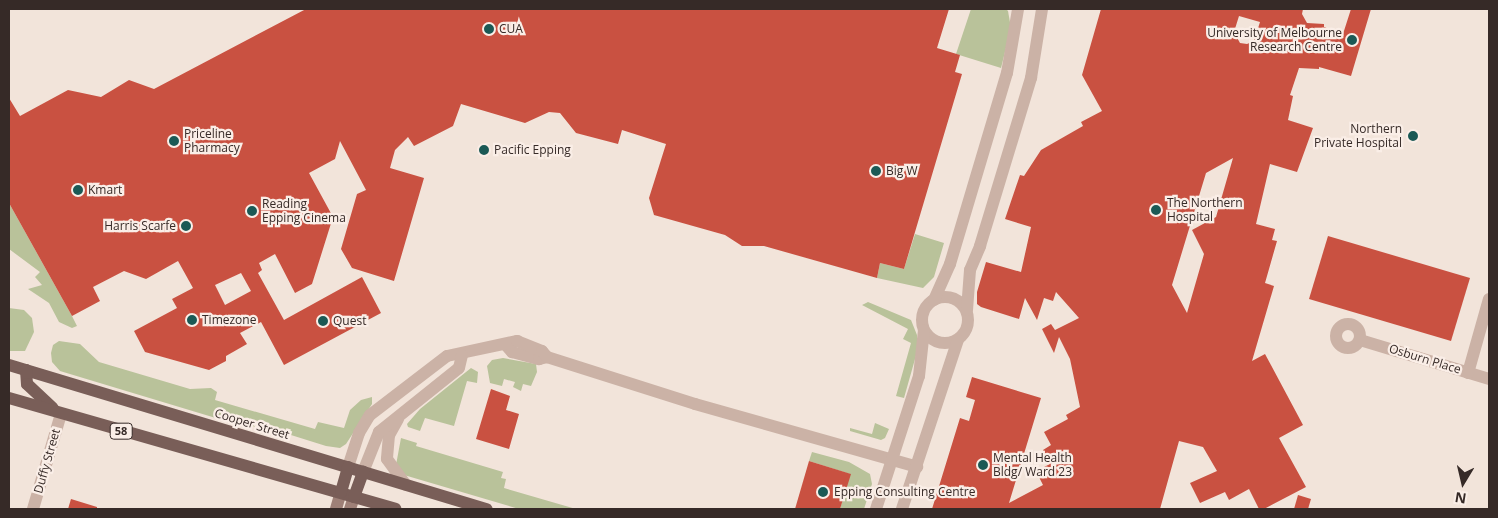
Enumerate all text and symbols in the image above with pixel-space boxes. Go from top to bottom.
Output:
place label: CUA [499,22,523,36]
marker: CUA [483,23,495,35]
place label: University of Melbourne Research Centre [1207,26,1342,54]
marker: University of Melbourne Research Centre [1346,34,1358,46]
place label: Northern Private Hospital [1314,122,1402,150]
place label: Priceline Pharmacy [184,127,240,155]
marker: Northern Private Hospital [1406,129,1420,143]
marker: Priceline Pharmacy [168,135,180,147]
place label: Pacific Epping [494,143,571,157]
marker: Pacific Epping [478,144,490,156]
place label: Big W [886,164,917,178]
marker: Big W [870,165,882,177]
place label: Kmart [88,183,122,197]
marker: Kmart [72,184,84,196]
place label: The Northern Hospital [1167,196,1243,224]
place label: Reading Epping Cinema [262,197,346,225]
marker: The Northern Hospital [1149,203,1163,217]
marker: Reading Epping Cinema [246,205,258,217]
place label: Harris Scarfe [104,219,176,233]
marker: Harris Scarfe [180,220,192,232]
place label: Timezone [202,313,256,327]
marker: Timezone [186,314,198,326]
place label: Quest [333,314,366,328]
marker: Quest [317,315,329,327]
street label: Osburn Place [1387,341,1463,377]
street label: Cooper Street [213,406,291,442]
road number: 58 [108,422,134,440]
street label: Duffy Street [31,427,63,495]
place label: Mental Health Bldg/ Ward 23 [993,451,1072,479]
north arrow [1438,458,1488,508]
marker: Mental Health Bldg/ Ward 23 [977,459,989,471]
marker: Epping Consulting Centre [816,485,830,499]
place label: Epping Consulting Centre [834,485,975,499]
text: N [1453,488,1468,509]

